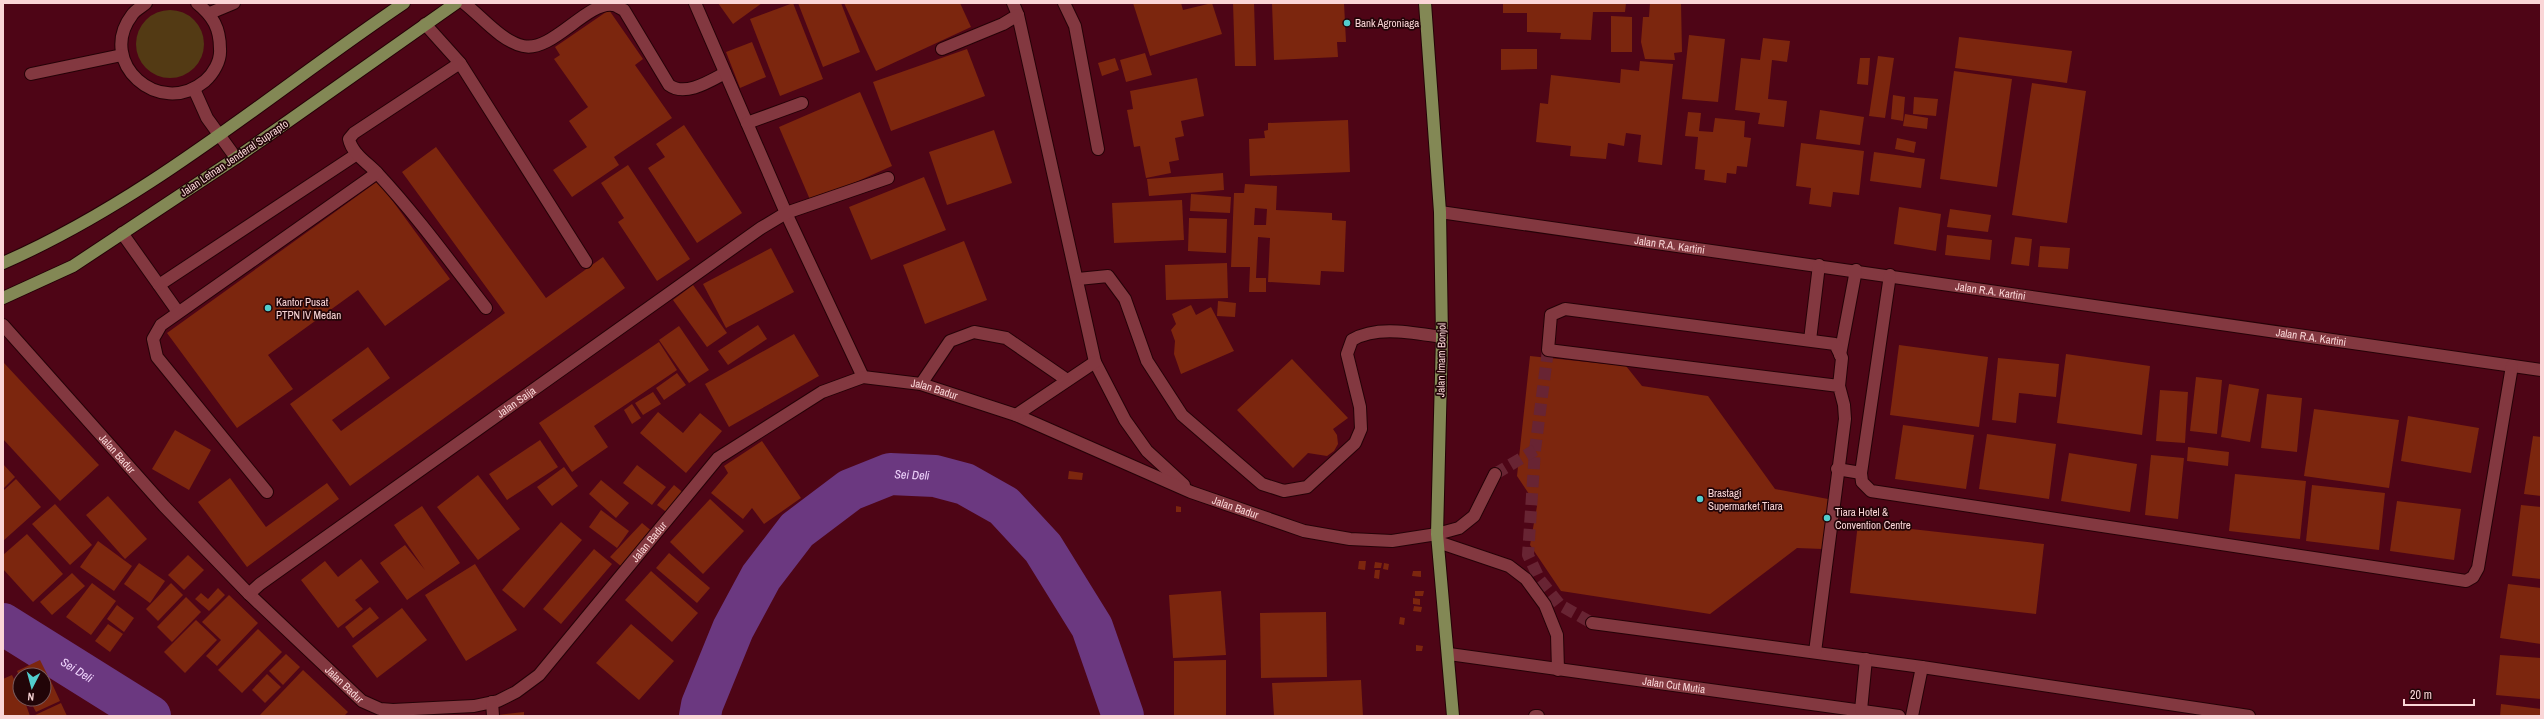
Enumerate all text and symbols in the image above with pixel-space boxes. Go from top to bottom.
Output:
place label: Bank Agroniaga [1355,16,1419,30]
marker: Bank Agroniaga [1342,18,1352,28]
street label: Jalan Letnan Jenderal Suprapto [177,116,291,200]
street label: Jalan R.A. Kartini [1634,233,1706,257]
street label: Jalan R.A. Kartini [1954,279,2026,303]
place label: Kantor Pusat PTPN IV Medan [276,295,341,322]
marker: Kantor Pusat PTPN IV Medan [263,303,273,313]
street label: Jalan Imam Bonjol [1433,323,1449,397]
street label: Jalan R.A. Kartini [2275,325,2347,349]
street label: Jalan Badur [910,376,960,403]
street label: Jalan Saija [494,383,538,421]
street label: Jalan Badur [96,431,139,476]
water label: Sei Deli [894,466,930,484]
place label: Brastagi Supermarket Tiara [1708,486,1783,513]
street label: Jalan Badur [1210,493,1261,522]
marker: Brastagi Supermarket Tiara [1695,494,1705,504]
place label: Tiara Hotel & Convention Centre [1835,505,1911,532]
marker: Tiara Hotel & Convention Centre [1822,513,1832,523]
street label: Jalan Badur [628,519,670,565]
water label: Sei Deli [58,654,96,686]
street label: Jalan Badur [322,663,367,706]
north arrow [12,667,52,707]
street label: Jalan Cut Mutia [1642,674,1706,696]
scale bar [2404,681,2474,707]
text: 20 m [2410,687,2432,703]
text: N [27,690,35,704]

